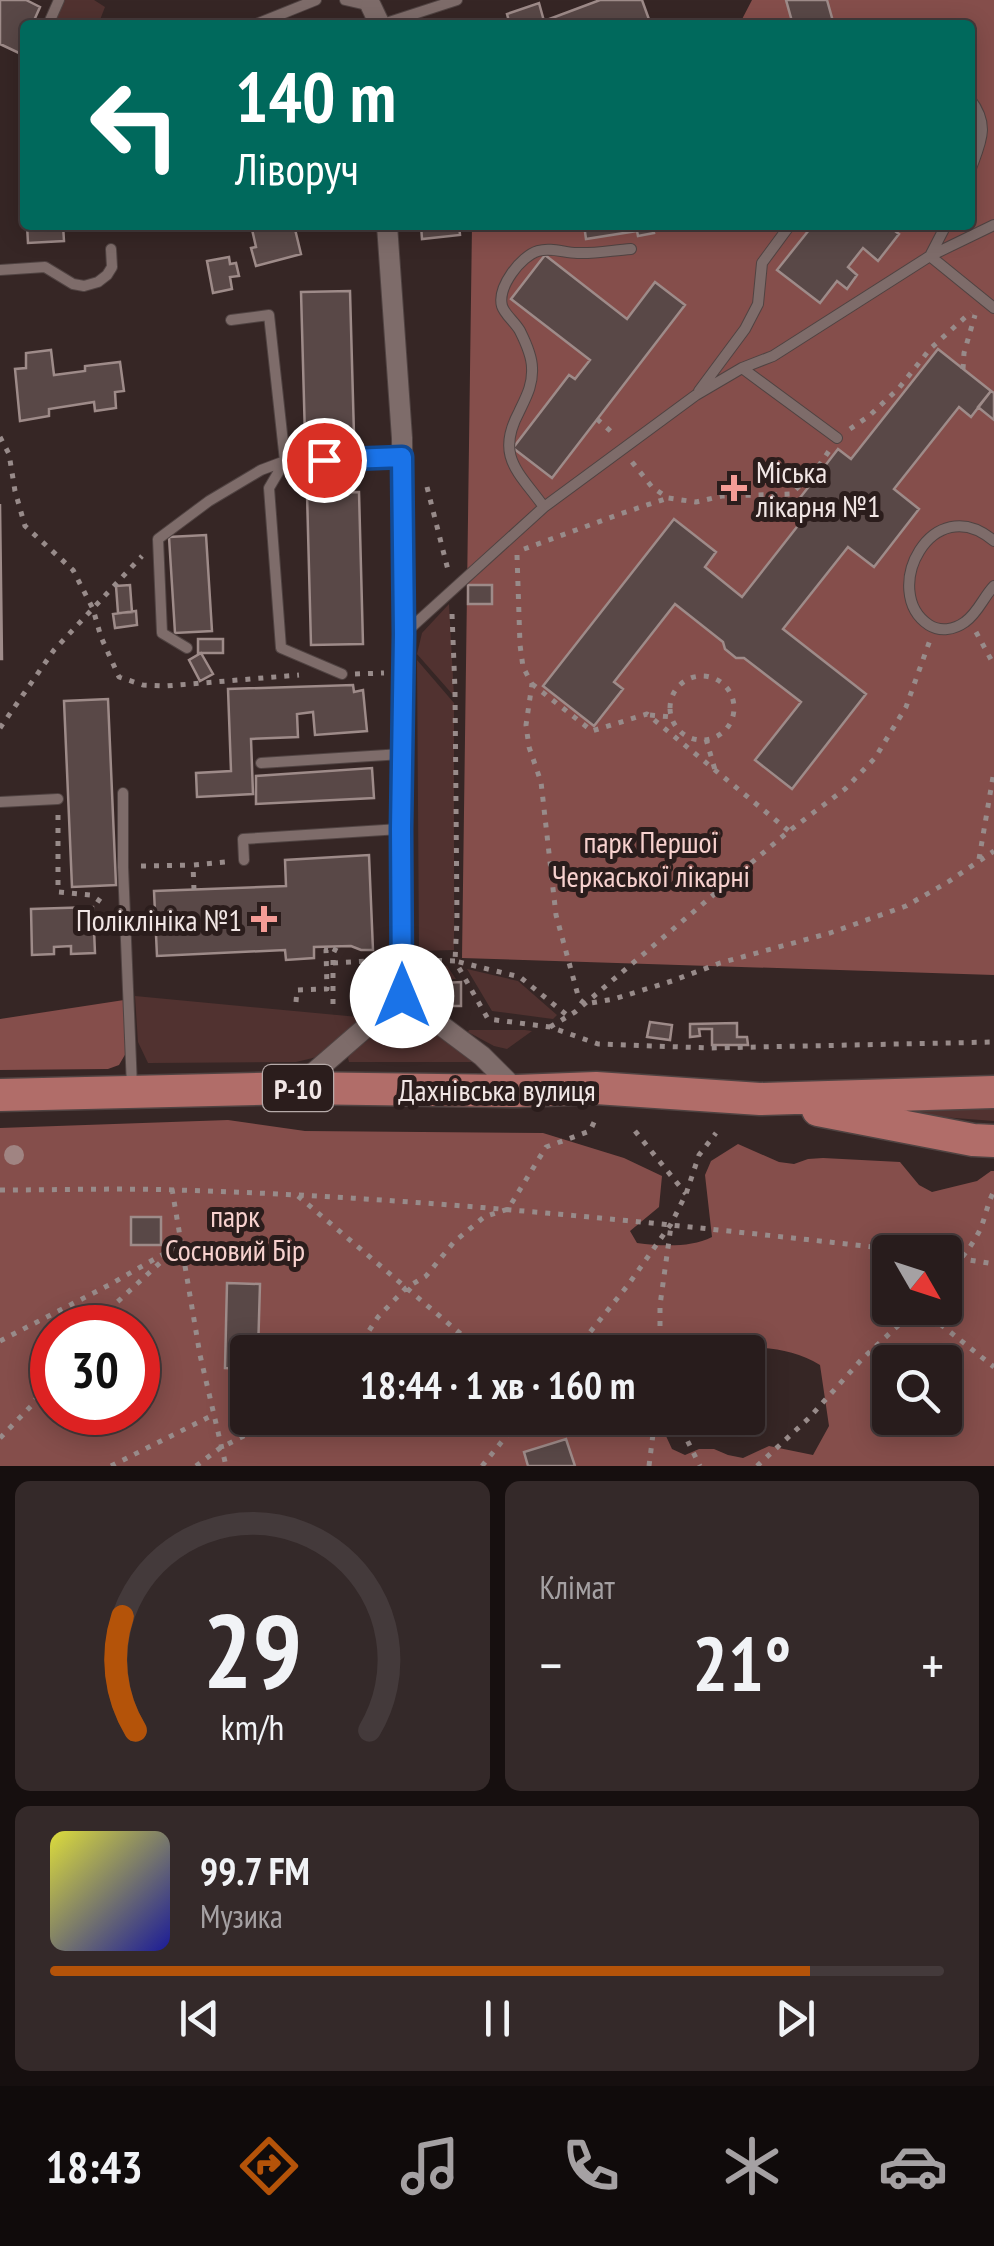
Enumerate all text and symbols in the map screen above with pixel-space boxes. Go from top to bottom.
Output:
text: 140 m [235,51,396,141]
icon: left [70,60,200,190]
text: Ліворуч [235,139,359,197]
pin [282,418,367,503]
icon: arrive [297,433,352,488]
place label: Міська лікарня №1 [755,452,881,525]
marker: Міська лікарня №1 [721,475,747,501]
park label: парк Першої Черкаської лікарні [552,822,750,895]
place label: Поліклініка №1 [76,900,242,939]
marker: Поліклініка №1 [251,906,277,932]
position arrow [350,944,454,1048]
road number: Р-10 [263,1065,333,1111]
street label: Дахнівська вулиця [398,1070,596,1109]
park label: парк Сосновий Бір [165,1196,305,1269]
north arrow [872,1235,962,1325]
map controls [872,1235,962,1435]
speed limit sign: 30 [30,1305,160,1435]
button: search [872,1345,962,1435]
text: 18:44 · 1 хв · 160 m [360,1360,635,1409]
text: Клімат [540,1566,615,1608]
text: 29 [203,1582,302,1717]
text: 21° [692,1615,791,1712]
text: − [540,1629,562,1700]
text: + [921,1629,944,1700]
text: km/h [221,1704,284,1750]
text: 99.7 FM [200,1846,310,1895]
text: Музика [200,1895,283,1937]
icon: previous [172,1991,227,2046]
icon: pause [470,1991,525,2046]
icon: next [768,1991,823,2046]
icon: directions [234,2131,304,2201]
icon: music [395,2131,465,2201]
icon: phone [556,2131,626,2201]
icon: climate [717,2131,787,2201]
icon: car [878,2131,948,2201]
text: 18:43 [46,2137,143,2195]

